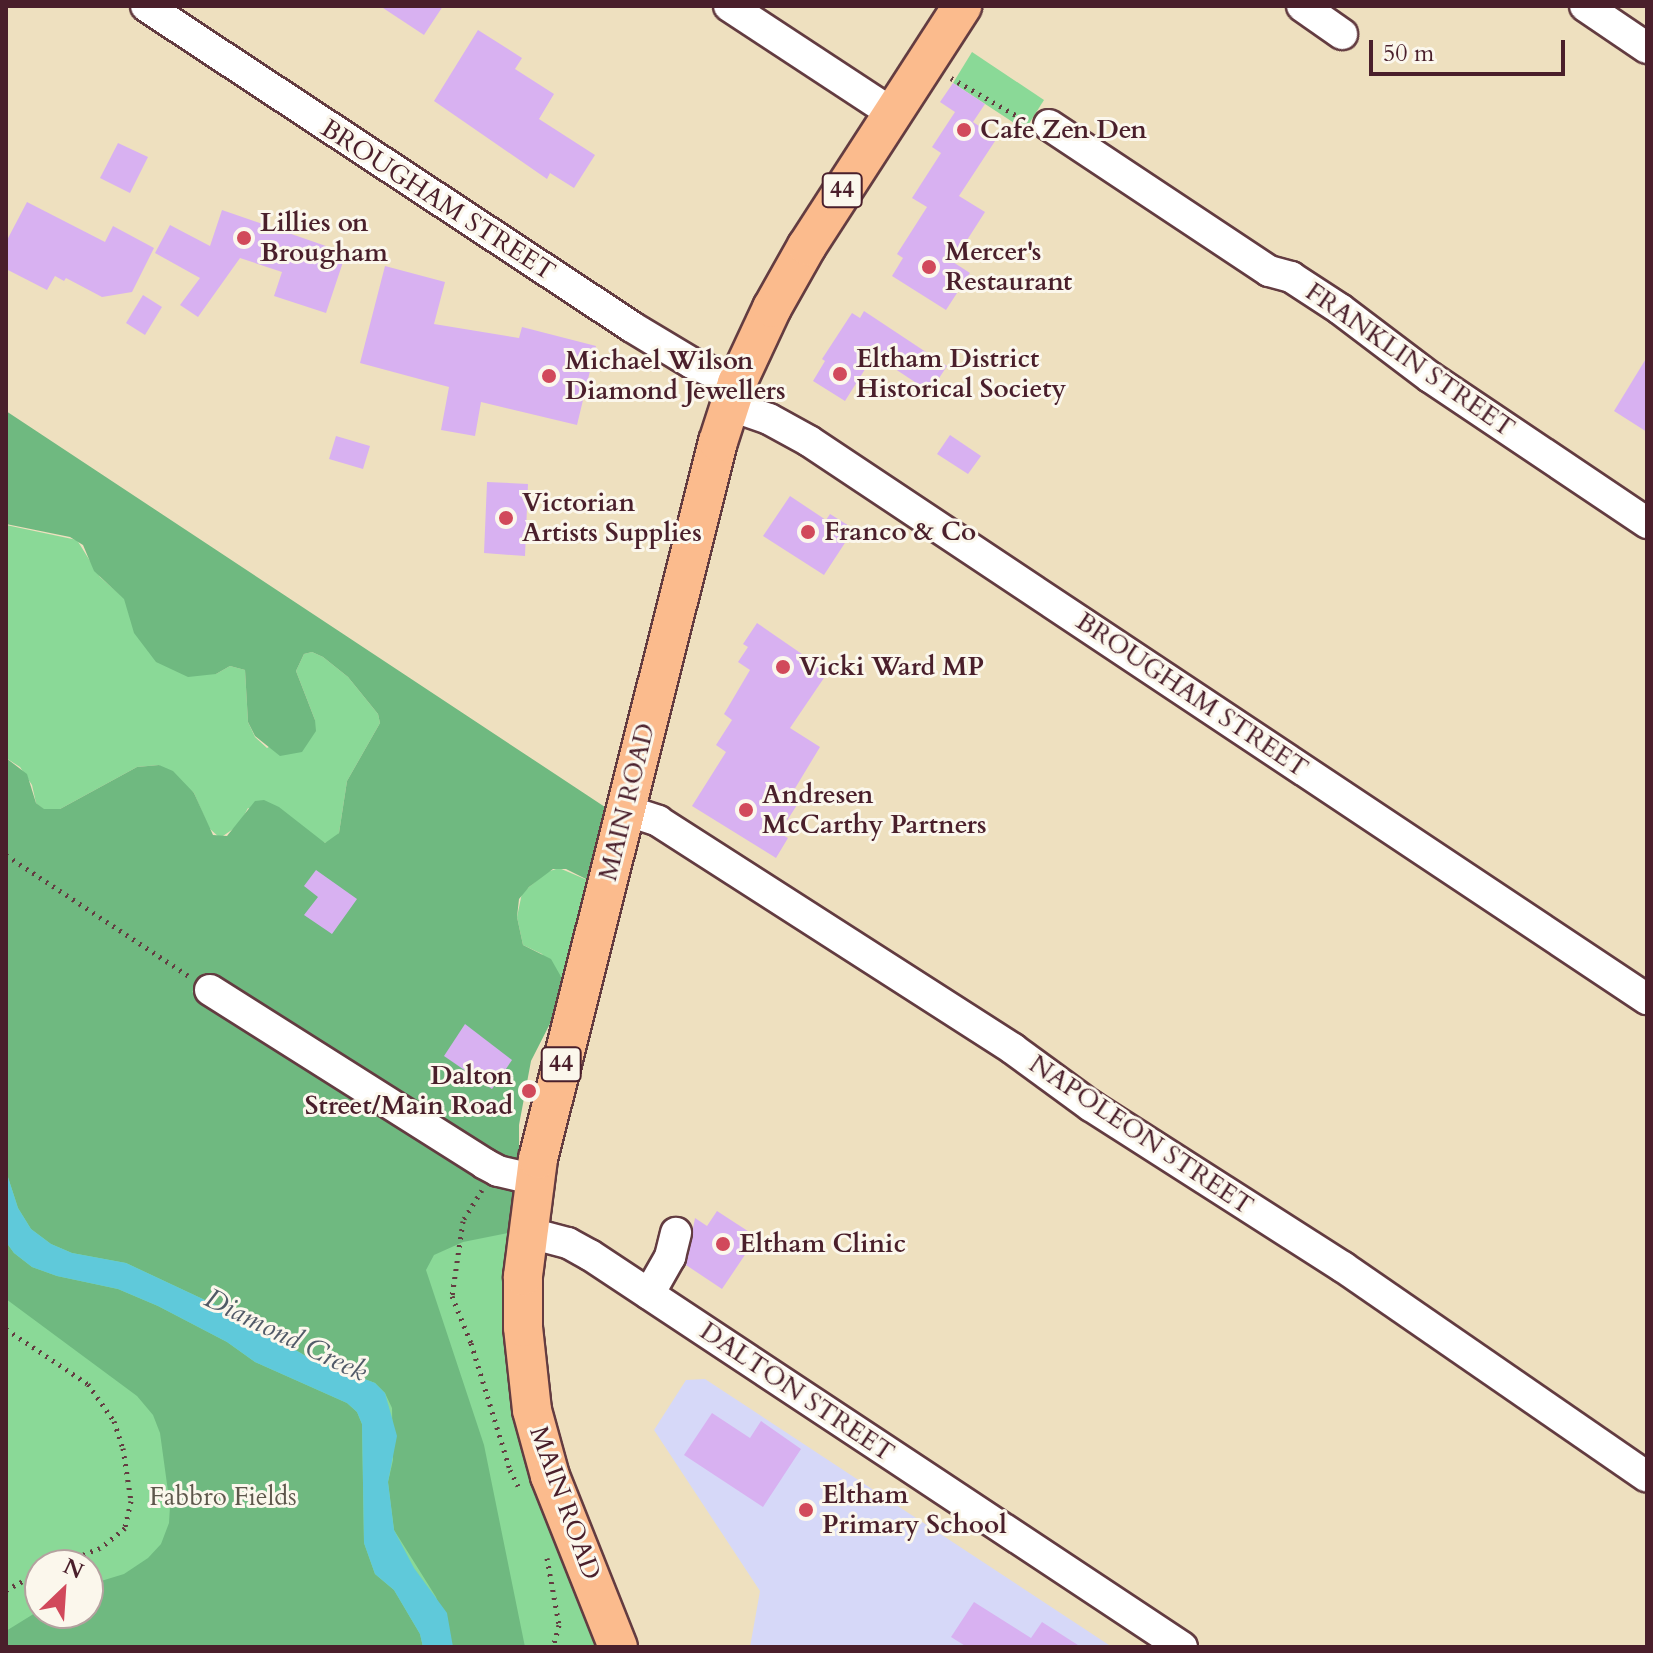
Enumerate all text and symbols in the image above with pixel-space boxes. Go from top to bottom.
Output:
scale bar [1373,24,1569,74]
text: 50 m [1383,37,1434,70]
street label: BROUGHAM STREET [315,113,561,287]
place label: Cafe Zen Den [980,114,1147,146]
marker: Cafe Zen Den [955,121,973,139]
road number: 44 [820,170,864,210]
place label: Lillies on Brougham [260,207,388,268]
marker: Lillies on Brougham [235,229,253,247]
place label: Mercer's Restaurant [945,236,1072,298]
marker: Mercer's Restaurant [920,258,938,276]
street label: FRANKLIN STREET [1300,276,1520,444]
place label: Eltham District Historical Society [856,343,1066,404]
place label: Michael Wilson Diamond Jewellers [565,345,786,406]
marker: Eltham District Historical Society [831,365,849,383]
marker: Michael Wilson Diamond Jewellers [540,367,558,385]
place label: Victorian Artists Supplies [522,487,702,548]
marker: Victorian Artists Supplies [497,509,515,527]
place label: Franco & Co [824,516,976,548]
marker: Franco & Co [799,523,817,541]
street label: BROUGHAM STREET [1070,606,1314,784]
place label: Vicki Ward MP [799,651,984,683]
marker: Vicki Ward MP [774,658,792,676]
street label: MAIN ROAD [592,720,662,884]
place label: Andresen McCarthy Partners [762,779,987,840]
marker: Andresen McCarthy Partners [737,801,755,819]
road number: 44 [539,1044,583,1084]
street label: NAPOLEON STREET [1023,1048,1259,1222]
place label: Dalton Street/Main Road [305,1060,513,1122]
marker: Dalton Street/Main Road [520,1082,538,1100]
place label: Eltham Clinic [739,1228,906,1260]
marker: Eltham Clinic [714,1235,732,1253]
water label: Diamond Creek [199,1281,373,1389]
street label: DALTON STREET [694,1316,900,1468]
street label: MAIN ROAD [523,1422,607,1584]
place label: Eltham Primary School [822,1479,1007,1540]
park label: Fabbro Fields [149,1481,297,1513]
marker: Eltham Primary School [797,1501,815,1519]
north arrow [24,1549,104,1629]
text: N [58,1551,88,1587]

